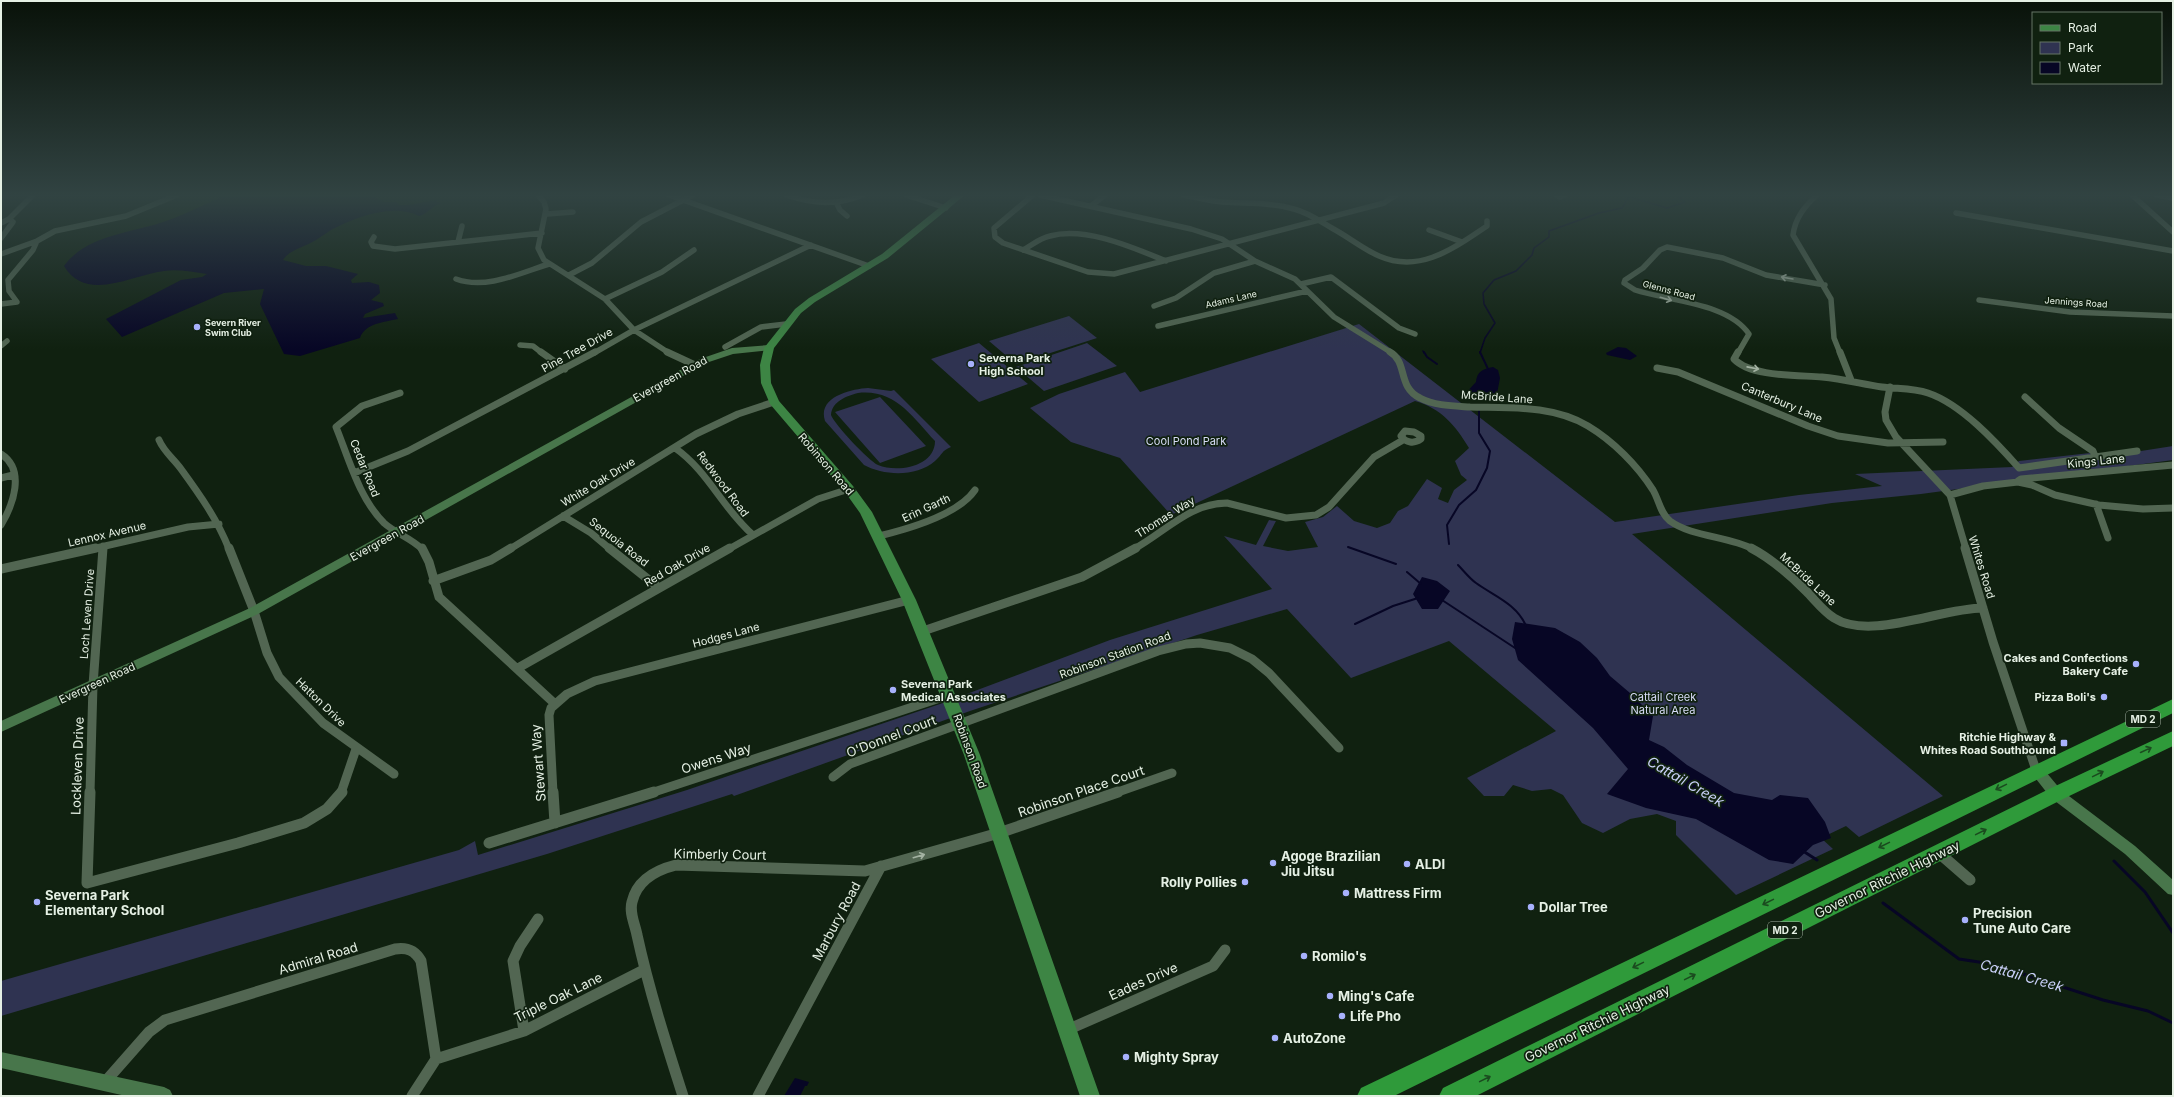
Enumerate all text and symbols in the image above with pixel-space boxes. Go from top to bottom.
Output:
legend [2032,12,2162,84]
text: Road [2068,20,2097,35]
text: Park [2068,40,2094,55]
text: Water [2068,60,2102,75]
one-way arrow [1781,274,1794,282]
street label: Glenns Road [1642,278,1696,302]
street label: Adams Lane [1204,288,1258,310]
street label: Jennings Road [2044,294,2108,310]
one-way arrow [1659,296,1672,303]
place label: Severn River Swim Club [205,317,261,338]
marker: Severn River Swim Club [192,322,202,332]
street label: Pine Tree Drive [539,325,615,375]
place label: Severna Park High School [979,351,1051,378]
street label: Evergreen Road [630,353,710,405]
marker: Severna Park High School [966,359,976,369]
one-way arrow [1746,365,1759,373]
street label: Canterbury Lane [1739,379,1825,425]
street label: McBride Lane [1461,388,1533,406]
street label: Robinson Road [795,430,857,498]
park label: Cool Pond Park [1146,434,1226,448]
street label: Cedar Road [347,437,383,499]
street label: Redwood Road [694,448,752,520]
street label: Kings Lane [2067,451,2125,471]
street label: White Oak Drive [558,454,638,510]
street label: Erin Garth [899,491,953,525]
street label: Thomas Way [1133,493,1197,541]
street label: Evergreen Road [347,512,427,564]
street label: Sequoia Road [586,514,652,570]
street label: Lennox Avenue [67,518,147,550]
street label: Whites Road [1966,534,1998,600]
street label: Red Oak Drive [641,540,713,590]
street label: McBride Lane [1777,549,1839,609]
street label: Loch Leven Drive [77,568,97,660]
street label: Hodges Lane [691,619,761,651]
street label: Robinson Station Road [1058,628,1172,682]
place label: Cakes and Confections Bakery Cafe [2004,651,2128,678]
street label: Evergreen Road [57,659,137,707]
marker: Cakes and Confections Bakery Cafe [2131,659,2141,669]
street label: Hatton Drive [293,675,349,729]
place label: Severna Park Medical Associates [901,677,1006,704]
marker: Severna Park Medical Associates [888,685,898,695]
park label: Cattail Creek Natural Area [1630,690,1696,717]
place label: Pizza Boli's [2035,690,2096,704]
marker: Pizza Boli's [2099,692,2109,702]
street label: O'Donnel Court [844,711,938,761]
road number: MD 2 [2126,711,2160,727]
street label: Robinson Road [950,712,990,790]
street label: Lockleven Drive [67,717,87,815]
street label: Stewart Way [527,724,549,802]
place label: Ritchie Highway & Whites Road Southbound [1920,730,2057,757]
marker: Ritchie Highway & Whites Road Southbound [2059,738,2069,748]
street label: Owens Way [679,739,753,777]
one-way arrow [2140,746,2152,753]
water label: Cattail Creek [1645,752,1728,810]
street label: Robinson Place Court [1016,762,1146,820]
one-way arrow [2091,769,2103,777]
one-way arrow [1995,784,2007,792]
one-way arrow [1975,828,1987,835]
street label: Governor Ritchie Highway [1812,837,1962,921]
one-way arrow [1879,841,1891,849]
street label: Kimberly Court [674,845,766,863]
place label: Agoge Brazilian Jiu Jitsu [1281,848,1381,879]
one-way arrow [912,852,925,859]
place label: ALDI [1415,856,1445,872]
marker: Agoge Brazilian Jiu Jitsu [1268,858,1278,868]
marker: ALDI [1402,859,1412,869]
place label: Rolly Pollies [1161,874,1237,890]
marker: Rolly Pollies [1240,877,1250,887]
street label: Marbury Road [808,879,864,963]
place label: Mattress Firm [1354,885,1442,901]
place label: Severna Park Elementary School [45,887,164,918]
marker: Mattress Firm [1341,888,1351,898]
marker: Severna Park Elementary School [32,897,42,907]
place label: Dollar Tree [1539,899,1608,915]
one-way arrow [1762,899,1774,906]
marker: Dollar Tree [1526,902,1536,912]
place label: Precision Tune Auto Care [1973,905,2071,936]
marker: Precision Tune Auto Care [1960,915,1970,925]
road number: MD 2 [1768,922,1802,938]
street label: Admiral Road [277,938,359,978]
place label: Romilo's [1312,948,1367,964]
marker: Romilo's [1299,951,1309,961]
water label: Cattail Creek [1978,955,2066,995]
street label: Eades Drive [1106,959,1180,1003]
one-way arrow [1633,962,1645,969]
street label: Triple Oak Lane [511,969,605,1025]
one-way arrow [1683,973,1695,980]
street label: Governor Ritchie Highway [1522,981,1672,1065]
place label: Ming's Cafe [1338,988,1415,1004]
marker: Ming's Cafe [1325,991,1335,1001]
place label: Life Pho [1350,1008,1401,1024]
marker: Life Pho [1337,1011,1347,1021]
place label: AutoZone [1283,1030,1346,1046]
marker: AutoZone [1270,1033,1280,1043]
place label: Mighty Spray [1134,1049,1219,1065]
marker: Mighty Spray [1121,1052,1131,1062]
one-way arrow [1479,1075,1491,1082]

